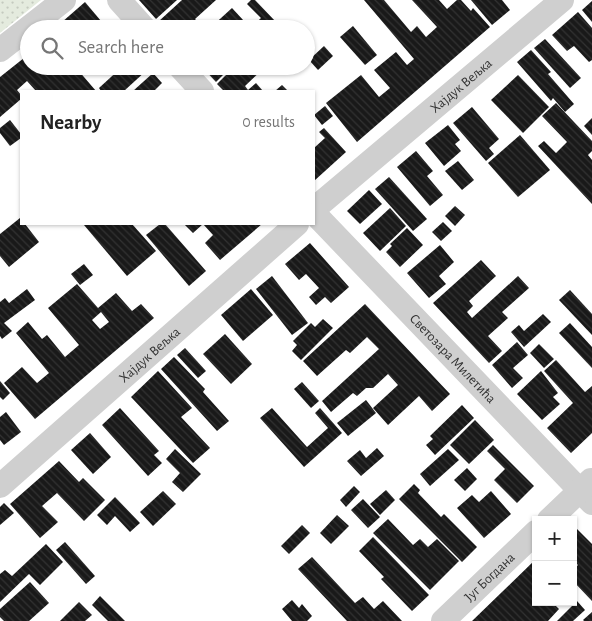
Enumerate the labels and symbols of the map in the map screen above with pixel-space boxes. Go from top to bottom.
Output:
street label: Хајдук Вељка [428,56,495,116]
street label: Светозара Милетића [407,311,499,407]
street label: Хајдук Вељка [117,324,183,385]
street label: Југ Богдана [462,550,518,605]

